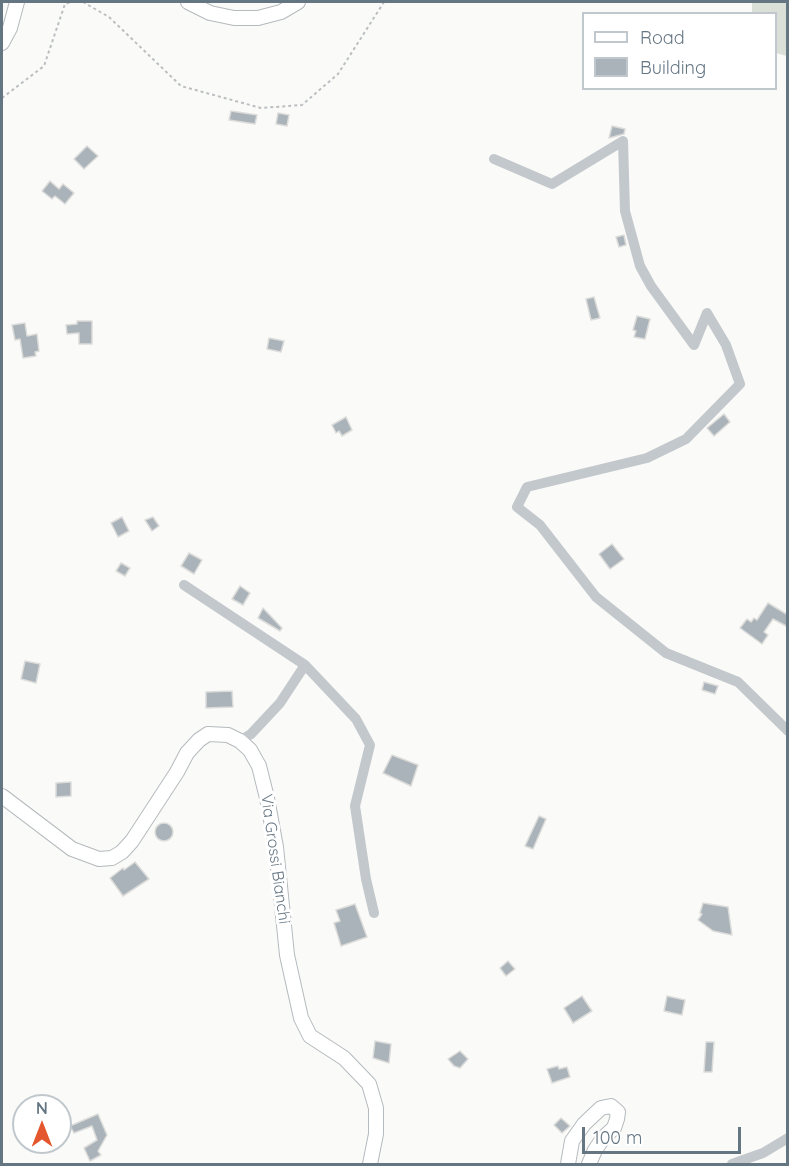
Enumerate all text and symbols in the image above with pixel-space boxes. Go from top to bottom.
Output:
legend [582,12,777,90]
text: Road [640,26,685,49]
text: Building [640,56,706,79]
street label: Via Grossi Bianchi [256,793,294,925]
north arrow [12,1094,72,1154]
text: N [36,1098,48,1118]
scale bar [585,1115,744,1153]
text: 100 m [593,1126,642,1149]

